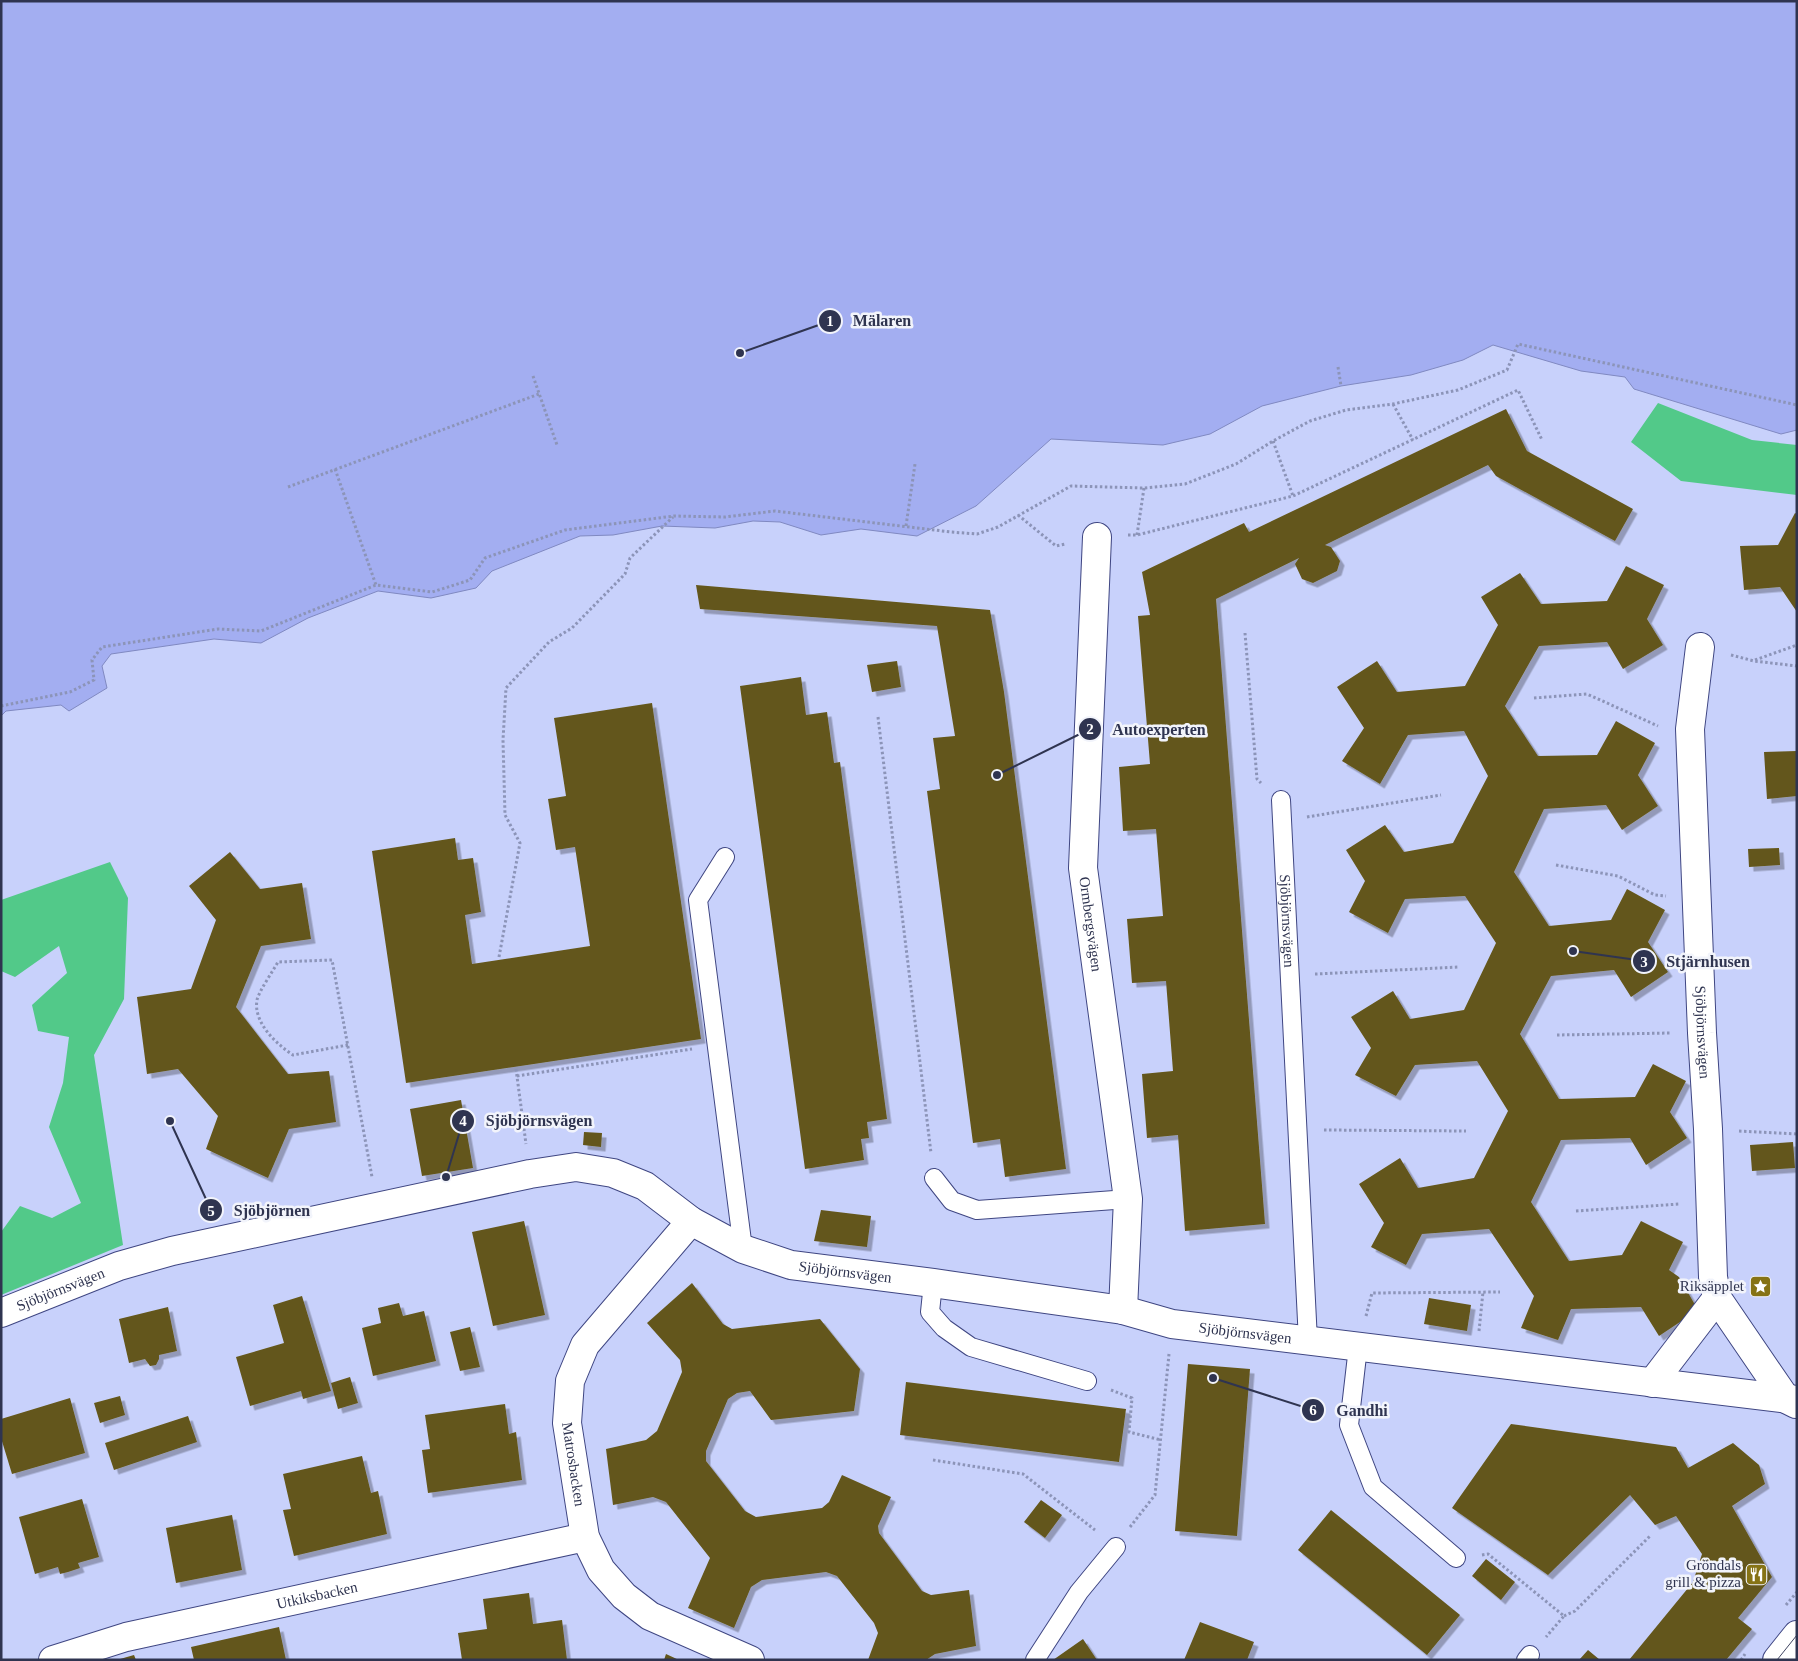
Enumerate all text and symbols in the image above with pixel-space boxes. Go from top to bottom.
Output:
callout: Mälaren [818,305,921,336]
text: Mälaren [853,312,911,329]
text: 1 [826,313,834,329]
callout: Autoexperten [1078,714,1216,745]
text: 2 [1086,721,1094,737]
text: Autoexperten [1112,721,1206,739]
street label: Sjöbjörnsvägen [1277,874,1297,968]
street label: Ormbergsvägen [1076,876,1105,973]
callout: Stjärnhusen [1631,946,1760,977]
text: Stjärnhusen [1666,953,1750,971]
text: 3 [1640,954,1648,970]
street label: Sjöbjörnsvägen [1692,985,1713,1080]
callout: Sjöbjörnsvägen [450,1105,602,1136]
text: Sjöbjörnsvägen [486,1112,592,1130]
text: 4 [459,1113,467,1129]
callout: Sjöbjörnen [199,1195,320,1226]
text: Sjöbjörnen [234,1202,310,1220]
text: 5 [207,1203,215,1219]
street label: Sjöbjörnsvägen [798,1258,893,1286]
street label: Sjöbjörnsvägen [14,1264,107,1314]
place icon: Riksäpplet [1748,1274,1772,1298]
place label: Riksäpplet [1680,1278,1745,1294]
street label: Sjöbjörnsvägen [1198,1319,1293,1347]
callout: Gandhi [1301,1395,1397,1426]
text: 6 [1309,1402,1317,1418]
text: Gandhi [1336,1402,1388,1419]
street label: Matrosbacken [559,1421,588,1508]
place label: Gröndals grill & pizza [1665,1557,1741,1590]
restaurant icon: Gröndals grill & pizza [1745,1562,1769,1586]
street label: Utkiksbacken [275,1579,360,1612]

